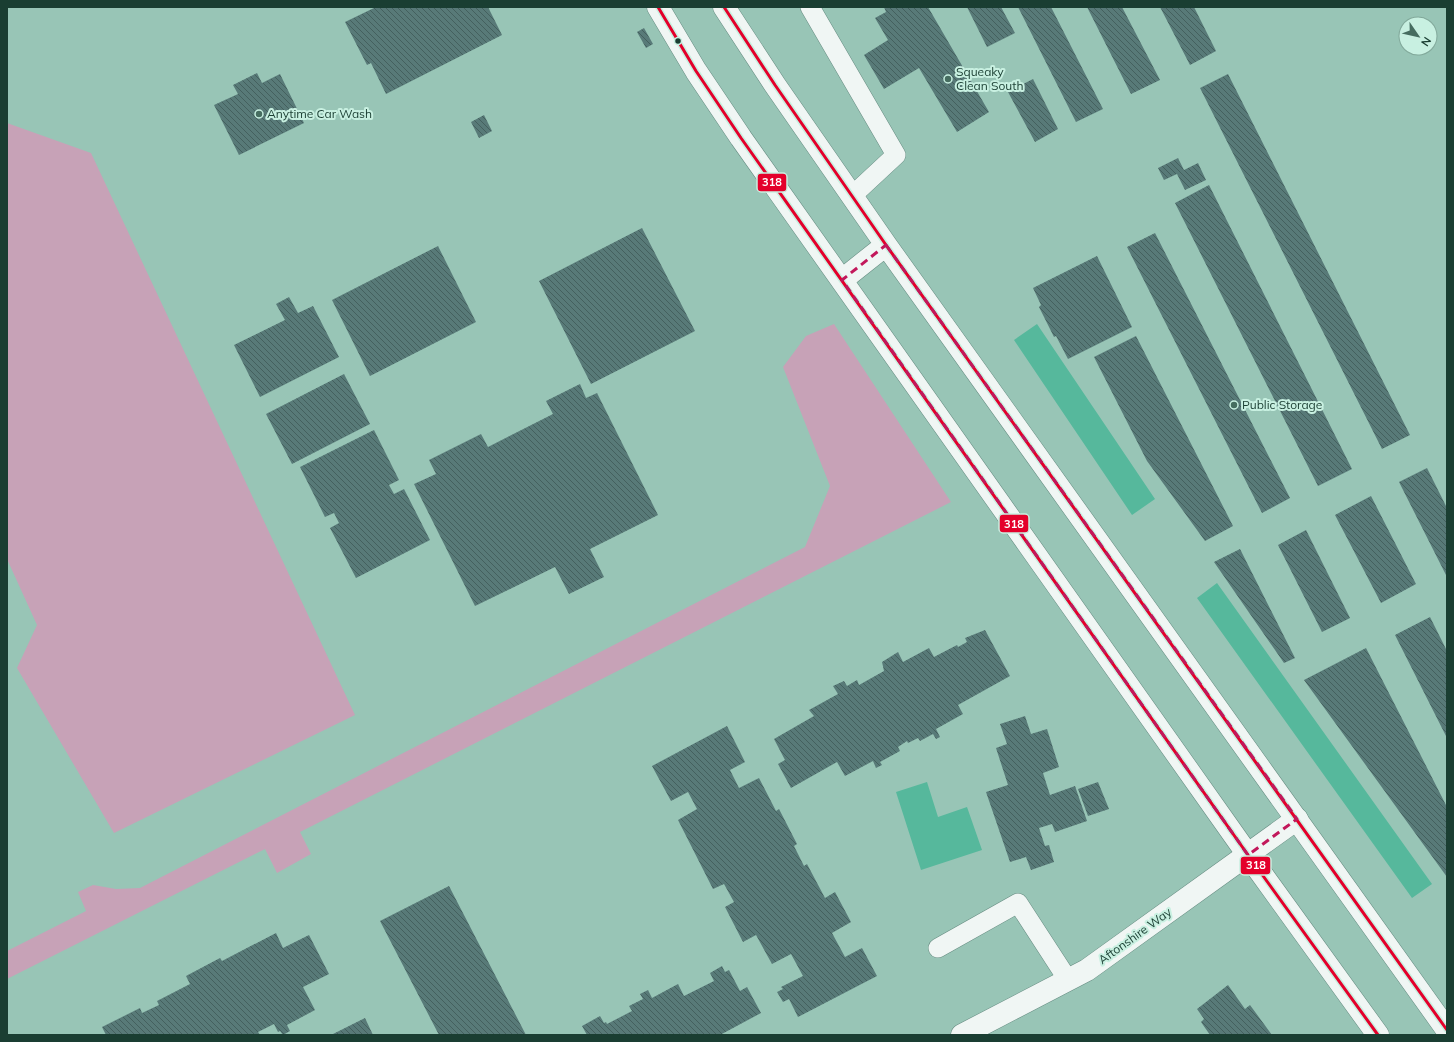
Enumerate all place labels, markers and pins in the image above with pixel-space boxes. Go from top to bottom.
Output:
unlabelled marker [673,36,683,46]
place label: Squeaky Clean South [956,64,1023,93]
marker: Squeaky Clean South [943,74,953,84]
place label: Anytime Car Wash [267,106,372,121]
marker: Anytime Car Wash [254,109,264,119]
place label: Public Storage [1242,397,1322,412]
marker: Public Storage [1229,400,1239,410]

